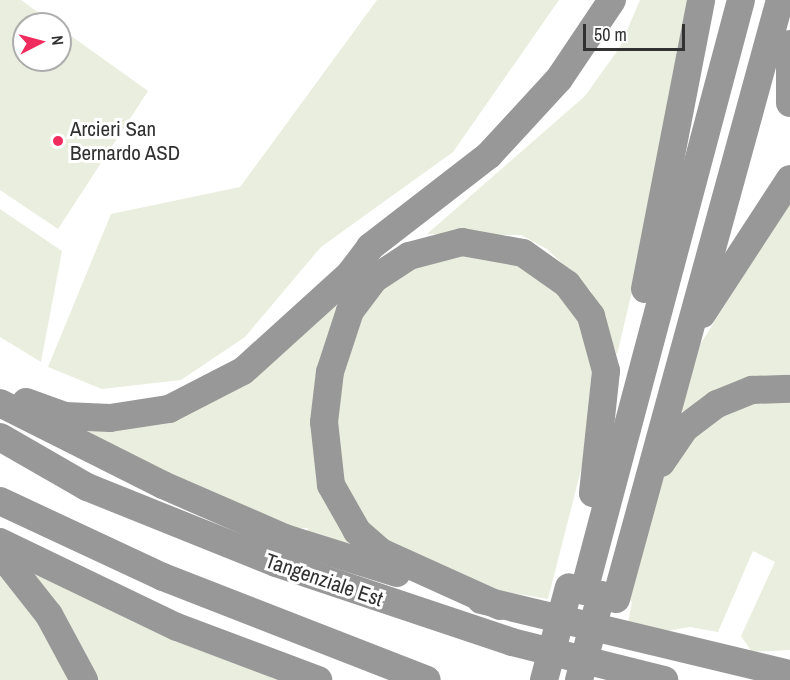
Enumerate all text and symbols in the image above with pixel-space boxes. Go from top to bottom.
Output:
north arrow [12,12,72,72]
scale bar [586,12,688,50]
text: 50 m [594,22,627,47]
text: N [46,34,69,46]
place label: Arcieri San Bernardo ASD [70,116,181,166]
marker: Arcieri San Bernardo ASD [51,134,65,148]
street label: Tangenziale Est [262,548,386,612]

